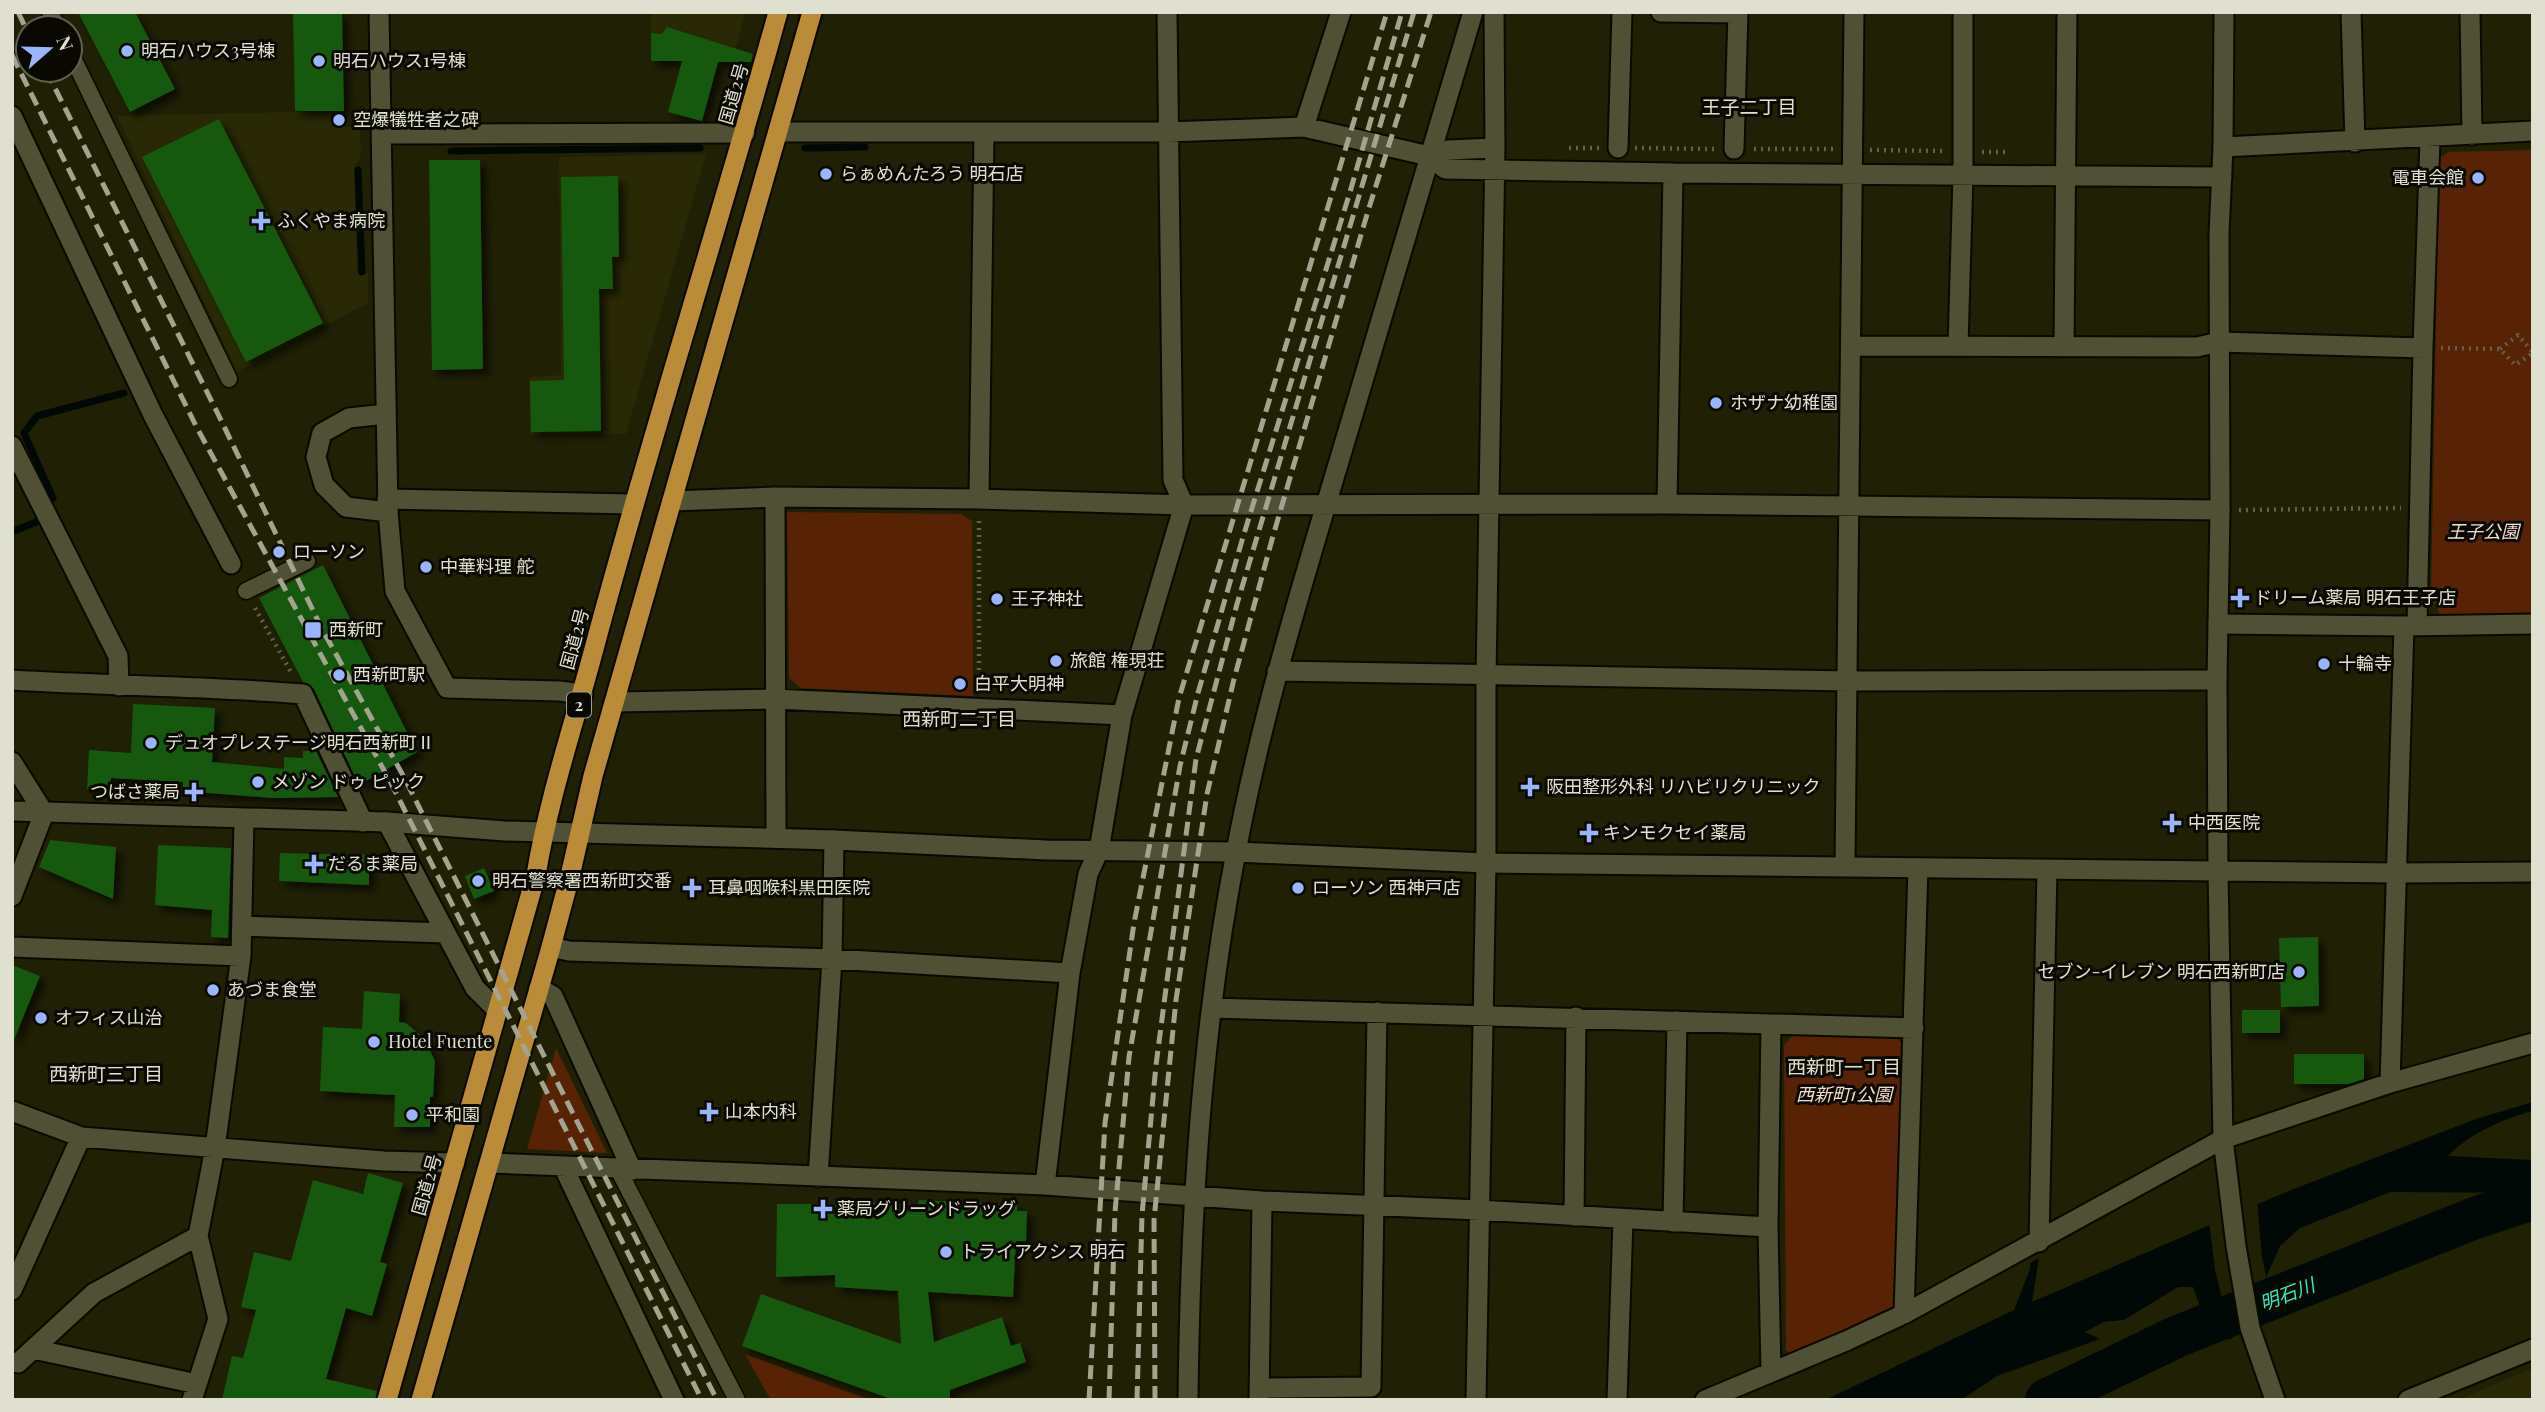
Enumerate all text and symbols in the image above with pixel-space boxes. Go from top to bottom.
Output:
north arrow [14,14,84,84]
text: N [51,32,81,54]
place label: 明石ハウス3号棟 [141,38,275,62]
marker: 明石ハウス3号棟 [119,43,135,59]
place label: 明石ハウス1号棟 [333,48,466,72]
marker: 明石ハウス1号棟 [311,53,327,69]
street label: 国道2号 [713,60,753,127]
district label: 王子二丁目 [1701,93,1797,119]
place label: 空爆犠牲者之碑 [353,107,479,131]
marker: 空爆犠牲者之碑 [331,112,347,128]
place label: らぁめんたろう 明石店 [840,161,1023,185]
place label: 電車会館 [2392,165,2464,189]
marker: らぁめんたろう 明石店 [818,166,834,182]
marker: 電車会館 [2470,170,2486,186]
place label: ふくやま病院 [277,208,385,232]
marker: ふくやま病院 [251,211,271,231]
place label: ホザナ幼稚園 [1730,390,1838,414]
marker: ホザナ幼稚園 [1708,395,1724,411]
park label: 王子公園 [2447,519,2522,543]
place label: ローソン [293,539,365,563]
marker: ローソン [271,544,287,560]
place label: 中華料理 舵 [440,554,534,578]
marker: 中華料理 舵 [418,559,434,575]
place label: ドリーム薬局 明石王子店 [2254,585,2456,609]
place label: 王子神社 [1011,586,1083,610]
marker: ドリーム薬局 明石王子店 [2232,590,2248,606]
marker: 王子神社 [989,591,1005,607]
street label: 国道2号 [554,605,594,672]
place label: 西新町 [329,617,383,641]
marker: 西新町 [303,620,323,640]
place label: 旅館 権現荘 [1070,648,1164,672]
place label: 十輪寺 [2338,651,2392,675]
marker: 旅館 権現荘 [1048,653,1064,669]
marker: 十輪寺 [2316,656,2332,672]
place label: 西新町駅 [353,662,425,686]
marker: 西新町駅 [331,667,347,683]
place label: 白平大明神 [974,671,1064,695]
marker: 白平大明神 [952,676,968,692]
road number: 2 [567,692,591,718]
district label: 西新町二丁目 [902,705,1016,731]
place label: デュオプレステージ明石西新町Ⅱ [165,730,435,754]
marker: デュオプレステージ明石西新町Ⅱ [143,735,159,751]
place label: メゾン ドゥ ピック [272,769,425,793]
marker: メゾン ドゥ ピック [250,774,266,790]
place label: 阪田整形外科 リハビリクリニック [1546,774,1820,798]
marker: 阪田整形外科 リハビリクリニック [1520,777,1540,797]
place label: つばさ薬局 [90,779,180,803]
marker: つばさ薬局 [186,784,202,800]
place label: 中西医院 [2188,810,2260,834]
marker: 中西医院 [2162,813,2182,833]
place label: キンモクセイ薬局 [1603,820,1746,844]
marker: キンモクセイ薬局 [1581,825,1597,841]
place label: だるま薬局 [328,851,418,875]
marker: だるま薬局 [306,856,322,872]
place label: 明石警察署西新町交番 [492,868,672,892]
marker: 明石警察署西新町交番 [470,873,486,889]
place label: 耳鼻咽喉科黒田医院 [708,875,870,899]
place label: ローソン 西神戸店 [1312,875,1460,899]
marker: 耳鼻咽喉科黒田医院 [682,878,702,898]
marker: ローソン 西神戸店 [1290,880,1306,896]
place label: セブン-イレブン 明石西新町店 [2038,959,2285,983]
marker: セブン-イレブン 明石西新町店 [2291,964,2307,980]
place label: あづま食堂 [227,977,317,1001]
marker: あづま食堂 [205,982,221,998]
place label: オフィス山治 [55,1005,163,1029]
marker: オフィス山治 [33,1010,49,1026]
place label: Hotel Fuente [388,1029,492,1053]
marker: Hotel Fuente [366,1034,382,1050]
district label: 西新町一丁目 [1787,1053,1901,1079]
district label: 西新町三丁目 [49,1060,163,1086]
park label: 西新町1公園 [1796,1082,1895,1106]
place label: 山本内科 [725,1099,797,1123]
place label: 平和園 [426,1102,480,1126]
marker: 山本内科 [699,1102,719,1122]
marker: 平和園 [404,1107,420,1123]
street label: 国道2号 [406,1151,446,1218]
place label: 薬局グリーンドラッグ [837,1196,1016,1220]
marker: 薬局グリーンドラッグ [815,1201,831,1217]
place label: トライアクシス 明石 [960,1239,1126,1263]
marker: トライアクシス 明石 [938,1244,954,1260]
water label: 明石川 [2255,1270,2320,1315]

